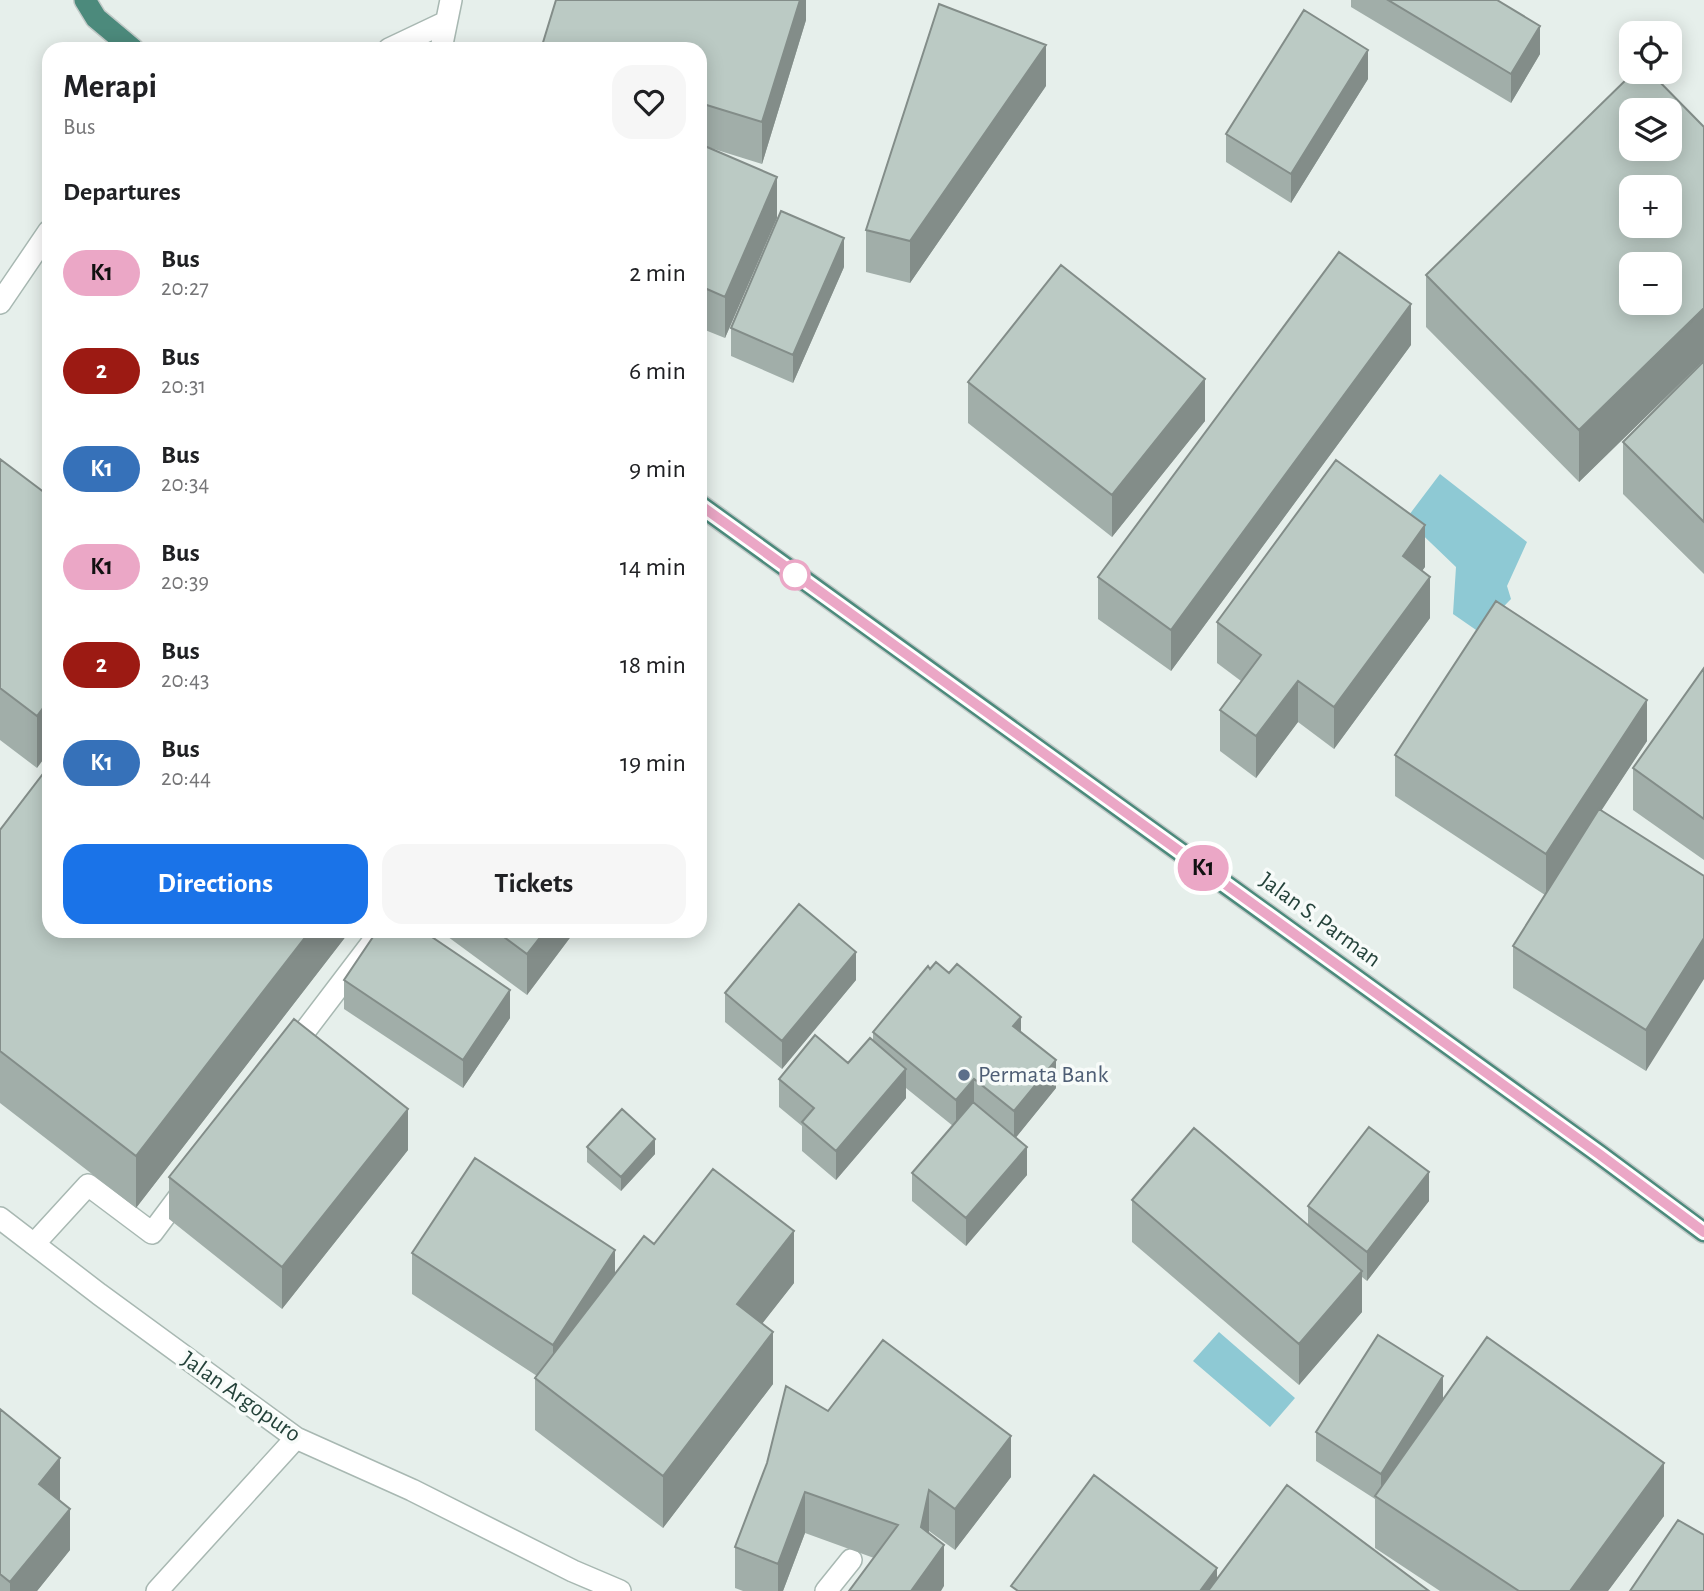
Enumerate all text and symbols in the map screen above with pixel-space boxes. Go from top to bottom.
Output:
map controls [1619,21,1682,315]
button: locate [1619,21,1682,84]
button: heart [612,65,686,139]
text: Merapi [63,71,157,104]
button: layers [1619,98,1682,161]
text: Bus [63,116,96,139]
button: + [1619,175,1682,238]
text: Departures [63,179,181,205]
text: Bus [161,246,200,272]
button: − [1619,252,1682,315]
text: 2 min [629,260,686,286]
text: K1 [90,261,113,285]
text: 20:27 [161,277,209,300]
text: Bus [161,344,200,370]
text: 6 min [629,358,686,384]
text: 2 [96,359,107,383]
text: 20:31 [161,375,206,398]
text: Bus [161,442,200,468]
text: 9 min [629,456,686,482]
text: K1 [90,457,113,481]
text: 20:34 [161,473,209,496]
text: Bus [161,540,200,566]
text: 14 min [620,554,686,580]
text: K1 [90,555,113,579]
unlabelled marker [780,560,810,590]
text: 20:39 [161,571,209,594]
text: Bus [161,638,200,664]
text: 18 min [620,652,686,678]
text: 2 [96,653,107,677]
text: 20:43 [161,669,209,692]
text: Bus [161,736,200,762]
text: 19 min [620,750,686,776]
text: K1 [90,751,113,775]
text: 20:44 [161,767,211,790]
button: Directions [63,844,368,924]
button: Tickets [382,844,686,924]
line badge: K1 [1172,845,1234,891]
text: K1 [1192,856,1214,880]
street label: Jalan S. Parman [1255,868,1385,972]
place label: Permata Bank [978,1063,1108,1087]
marker: Permata Bank [956,1067,972,1083]
street label: Jalan Argopuro [177,1347,305,1447]

